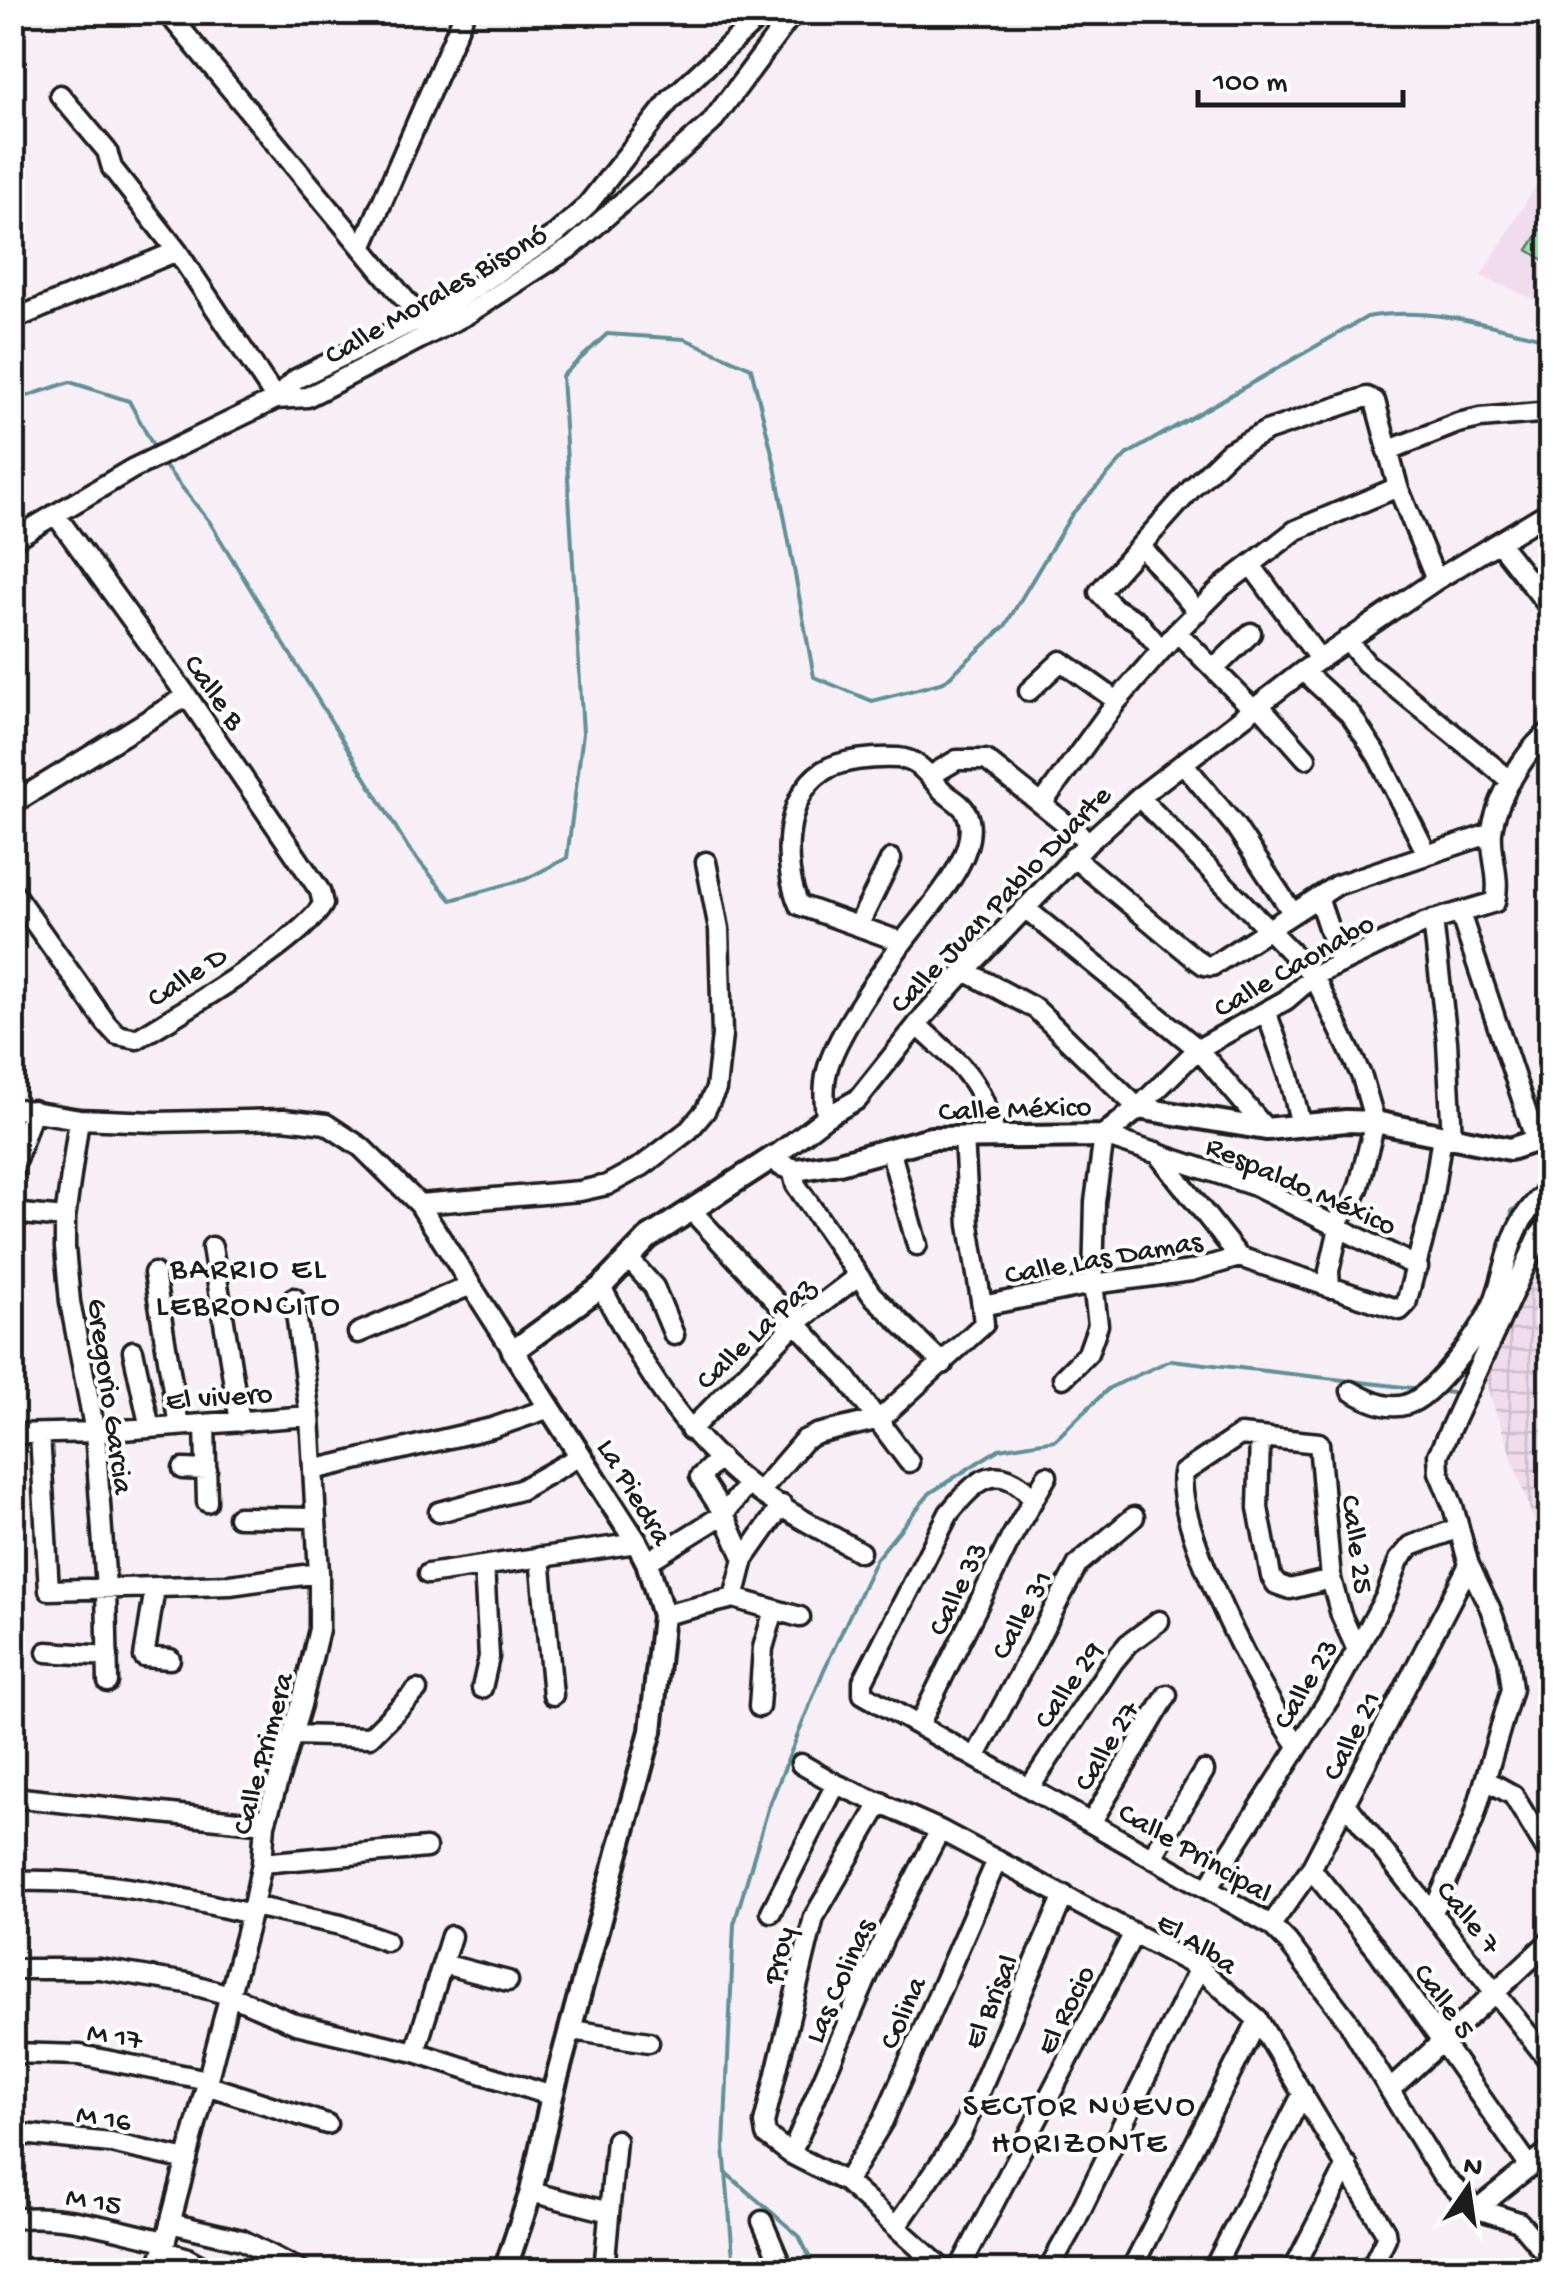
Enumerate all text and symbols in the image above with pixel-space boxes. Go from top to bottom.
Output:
scale bar [1198,45,1403,107]
text: 100 m [1212,67,1288,102]
street label: Calle Morales Bisonó [320,219,555,375]
street label: Calle B [174,649,251,739]
street label: Calle Juan Pablo Duarte [884,779,1121,1023]
street label: Calle Caonabo [1209,908,1382,1028]
street label: Calle D [142,940,235,1017]
street label: Calle México [938,1091,1092,1132]
street label: Respaldo México [1199,1130,1401,1246]
street label: Calle Las Damas [1002,1226,1206,1295]
district label: BARRIO EL LEBRONCITO [156,1252,342,1327]
street label: Calle La Paz [690,1271,824,1399]
street label: Gregorio Garcia [77,1297,139,1498]
street label: El vivero [165,1378,274,1421]
street label: La Piedra [587,1434,678,1554]
street label: Calle 25 [1330,1493,1379,1596]
street label: Calle 33 [922,1537,998,1643]
street label: Calle 31 [985,1566,1063,1667]
street label: Calle 23 [1267,1634,1348,1737]
street label: Calle 29 [1028,1636,1113,1737]
street label: Calle Primera [227,1668,304,1839]
street label: Calle 21 [1317,1687,1391,1788]
street label: Calle 27 [1068,1695,1150,1799]
street label: Calle Principal [1111,1797,1277,1913]
street label: Calle 7 [1426,1875,1508,1964]
street label: El Alba [1149,1907,1244,1985]
street label: Las Colinas [799,1913,885,2050]
street label: Proy [758,1924,805,1989]
street label: El Brisal [958,1950,1029,2055]
street label: Calle 5 [1404,1958,1481,2047]
street label: El Rocio [1031,1960,1105,2062]
street label: Colina [874,1971,937,2056]
street label: M 17 [84,2017,146,2060]
district label: SECTOR NUEVO HORIZONTE [963,2089,1197,2164]
street label: M 16 [73,2099,134,2142]
north arrow [1418,2138,1518,2238]
text: N [1460,2150,1485,2186]
street label: M 15 [63,2181,124,2226]

